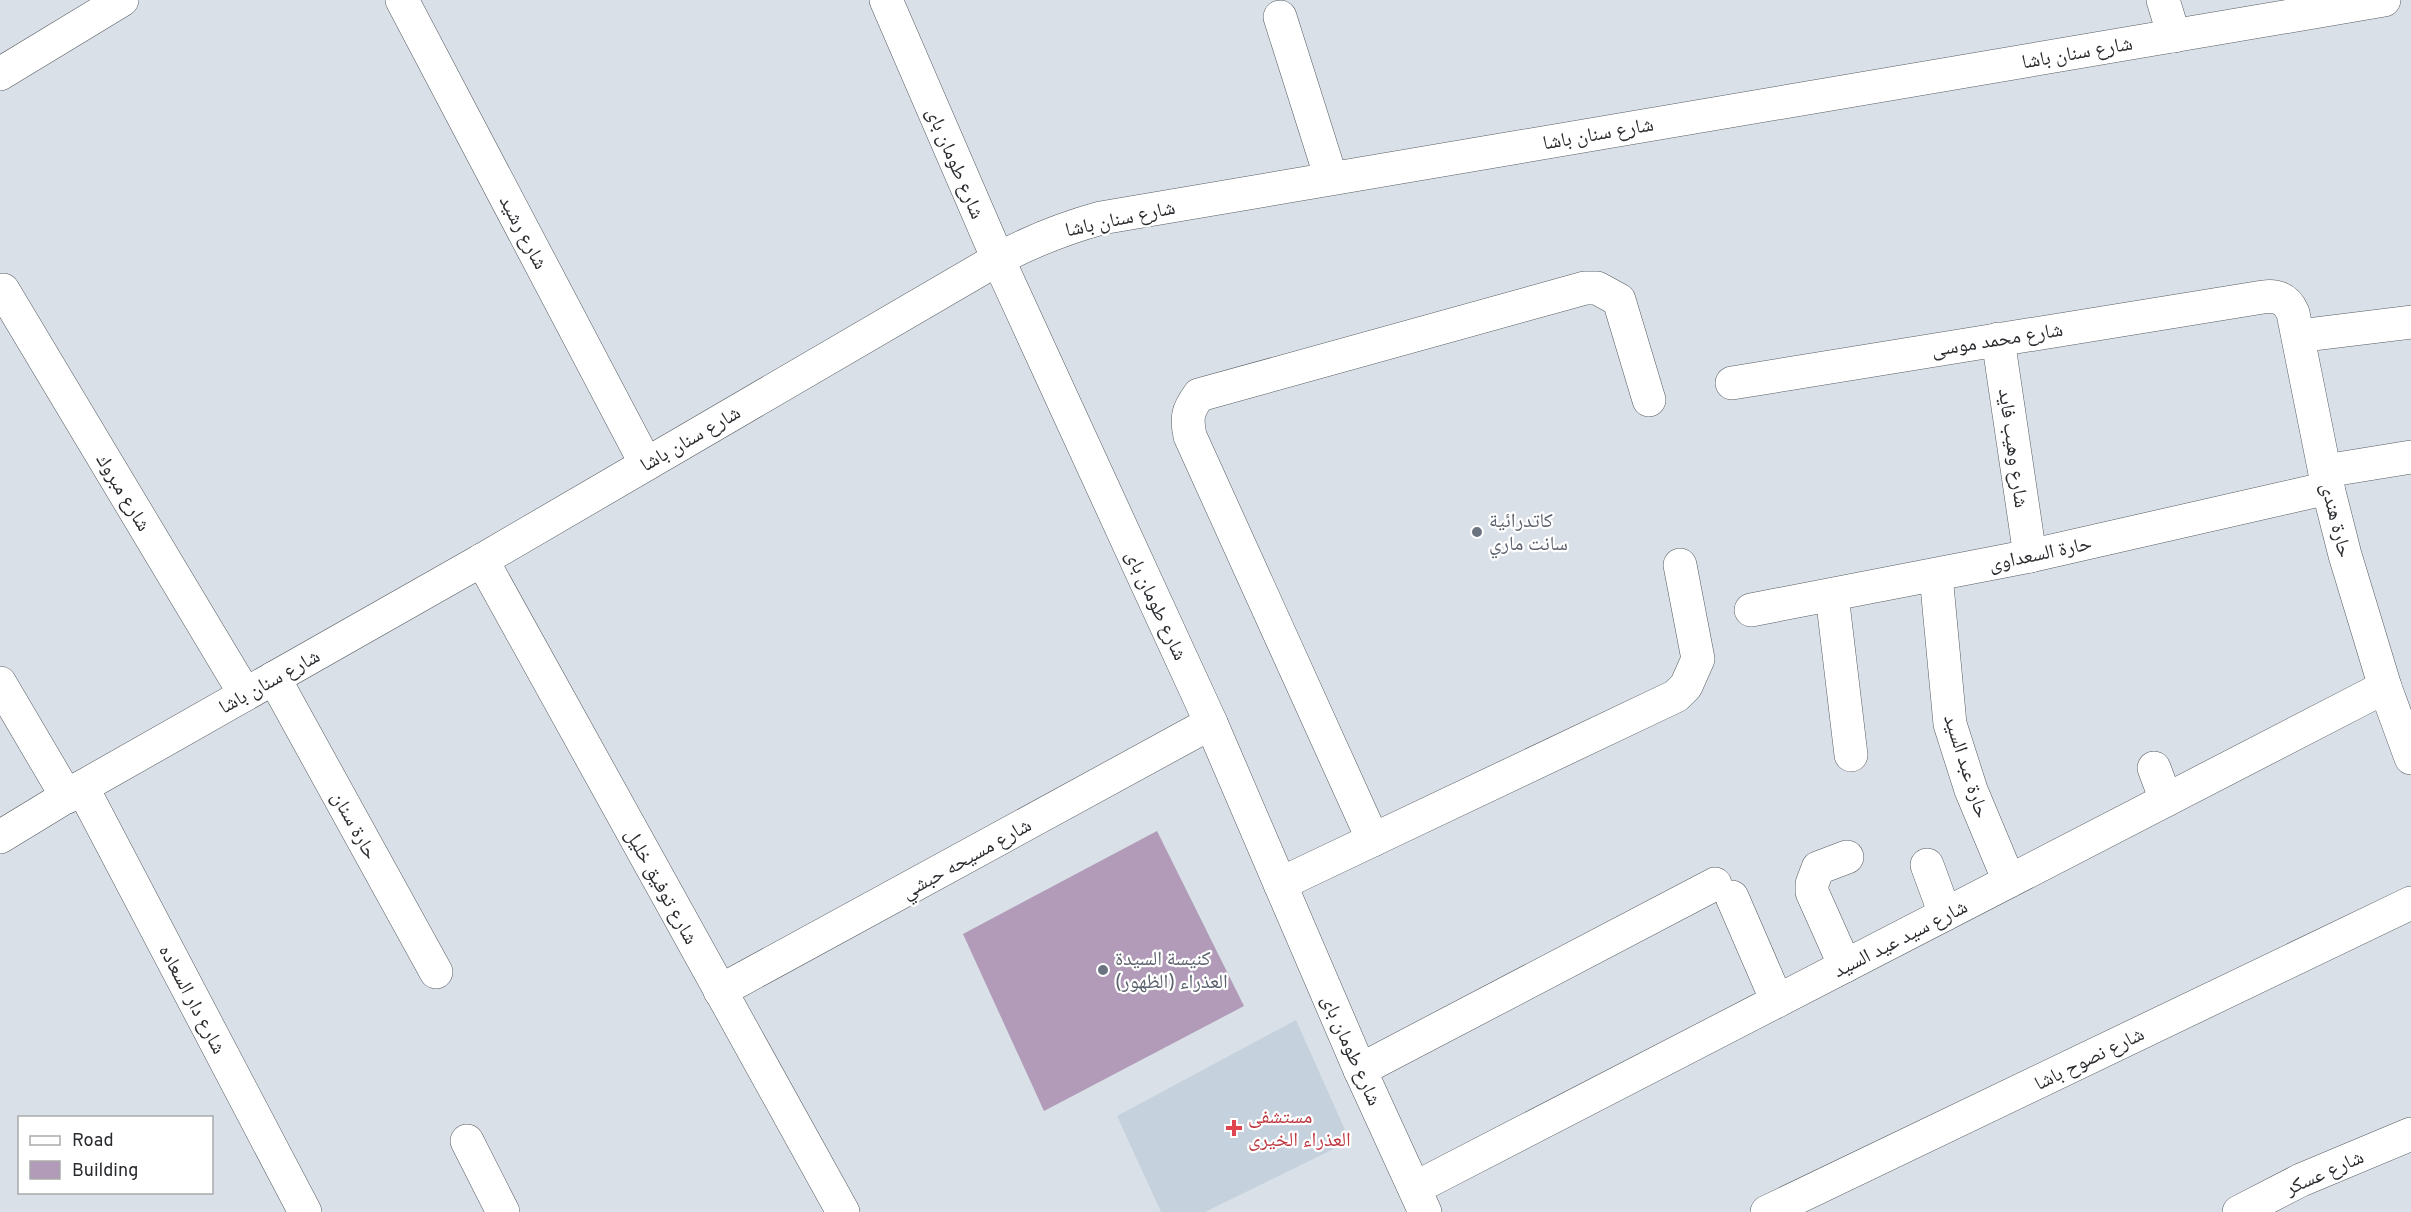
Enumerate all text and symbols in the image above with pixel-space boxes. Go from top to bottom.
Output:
street label: شارع سنان باشا [2020,31,2135,76]
street label: شارع طومان باى [919,104,989,224]
street label: شارع سنان باشا [1541,112,1656,157]
street label: شارع رشيد [492,191,553,274]
street label: شارع سنان باشا [1063,196,1178,244]
street label: شارع محمد موسى [1930,318,2065,364]
street label: شارع وهيب فايد [1991,387,2033,510]
street label: شارع سنان باشا [636,400,746,479]
street label: شارع مبروك [89,449,156,537]
street label: حارة هندى [2313,480,2357,561]
place label: كاتدرائية سانت ماري [1489,509,1568,559]
marker: كاتدرائية سانت ماري [1470,525,1484,539]
street label: حارة السعداوى [1986,531,2095,579]
street label: شارع طومان باى [1118,547,1192,665]
street label: شارع سنان باشا [215,644,325,721]
street label: حارة عبد السيد [1936,712,1994,822]
street label: حارة سنان [324,787,383,865]
street label: شارع مسيحه حبشي [897,813,1037,907]
street label: شارع توفيق خليل [618,824,703,950]
street label: شارع سيد عيد السيد [1829,895,1973,985]
street label: شارع دار السعاده [152,941,231,1059]
place label: كنيسة السيدة العذراء (الظهور) [1115,947,1228,996]
marker: كنيسة السيدة العذراء (الظهور) [1096,963,1110,977]
street label: شارع طومان باى [1314,991,1386,1110]
street label: شارع نصوح باشا [2031,1022,2149,1098]
place label: مستشفى العذراء الخيرى [1248,1105,1351,1154]
legend [18,1116,213,1194]
marker: مستشفى العذراء الخيرى [1225,1119,1243,1137]
text: Road [72,1130,114,1153]
street label: شارع عسكر [2281,1145,2368,1203]
text: Building [72,1160,138,1183]

